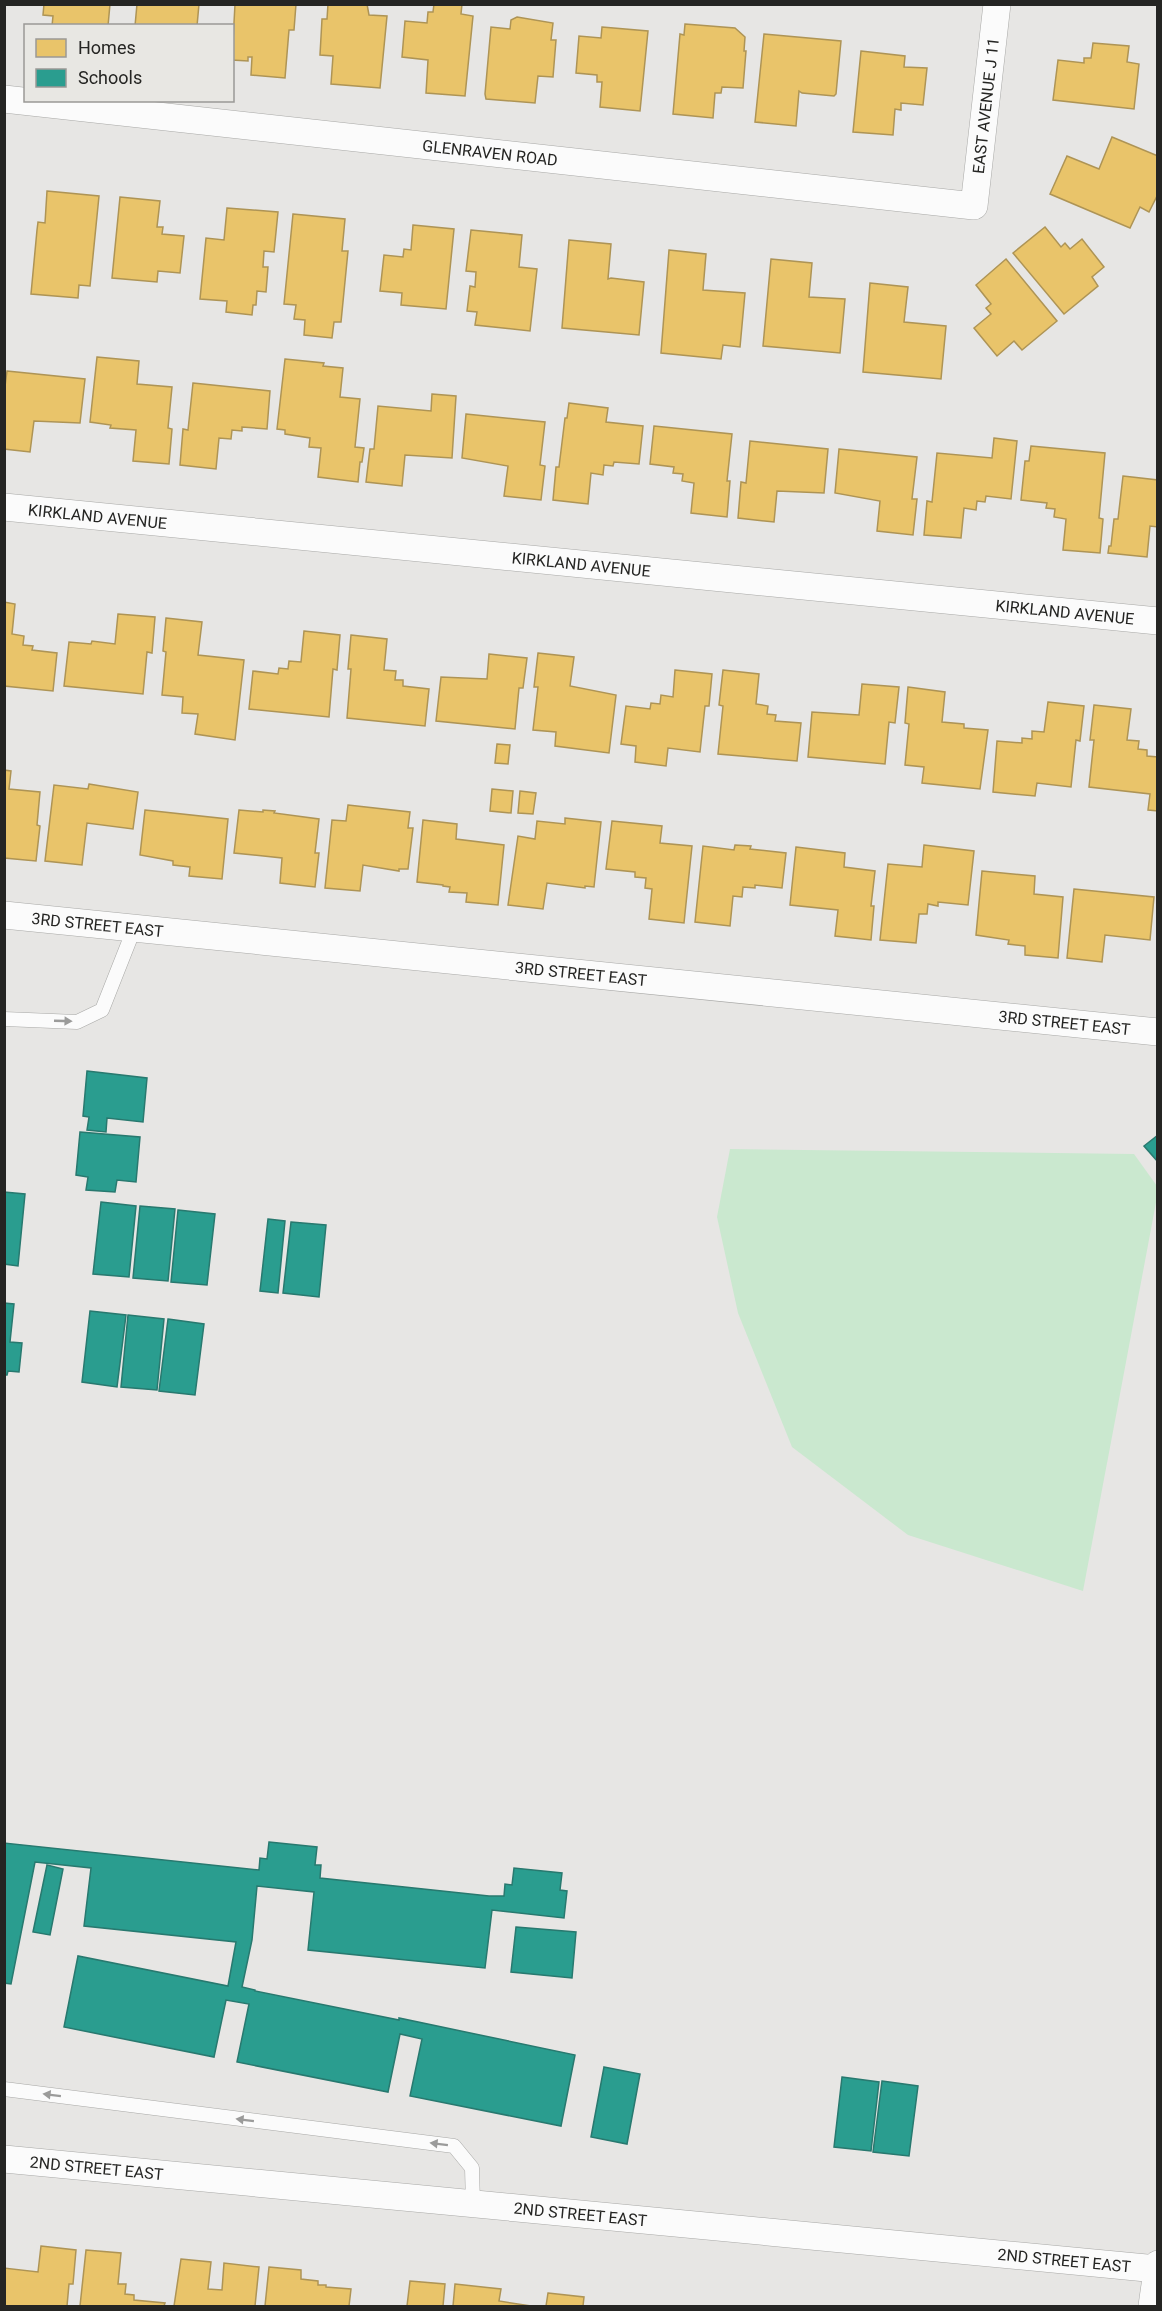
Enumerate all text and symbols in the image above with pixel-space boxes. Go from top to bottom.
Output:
legend [24,24,234,102]
street label: EAST AVENUE J 11 [968,36,1003,175]
text: Homes [78,37,136,58]
text: Schools [78,67,142,88]
street label: GLENRAVEN ROAD [421,136,559,170]
street label: KIRKLAND AVENUE [27,500,168,533]
street label: KIRKLAND AVENUE [511,548,651,580]
street label: KIRKLAND AVENUE [995,595,1135,628]
street label: 3RD STREET EAST [31,908,165,941]
street label: 3RD STREET EAST [514,957,648,990]
street label: 3RD STREET EAST [998,1006,1132,1039]
one-way arrow [53,1017,72,1026]
one-way arrow [42,2090,61,2099]
one-way arrow [236,2115,255,2124]
one-way arrow [429,2140,448,2149]
street label: 2ND STREET EAST [29,2152,165,2184]
street label: 2ND STREET EAST [513,2198,648,2230]
street label: 2ND STREET EAST [997,2244,1132,2276]

